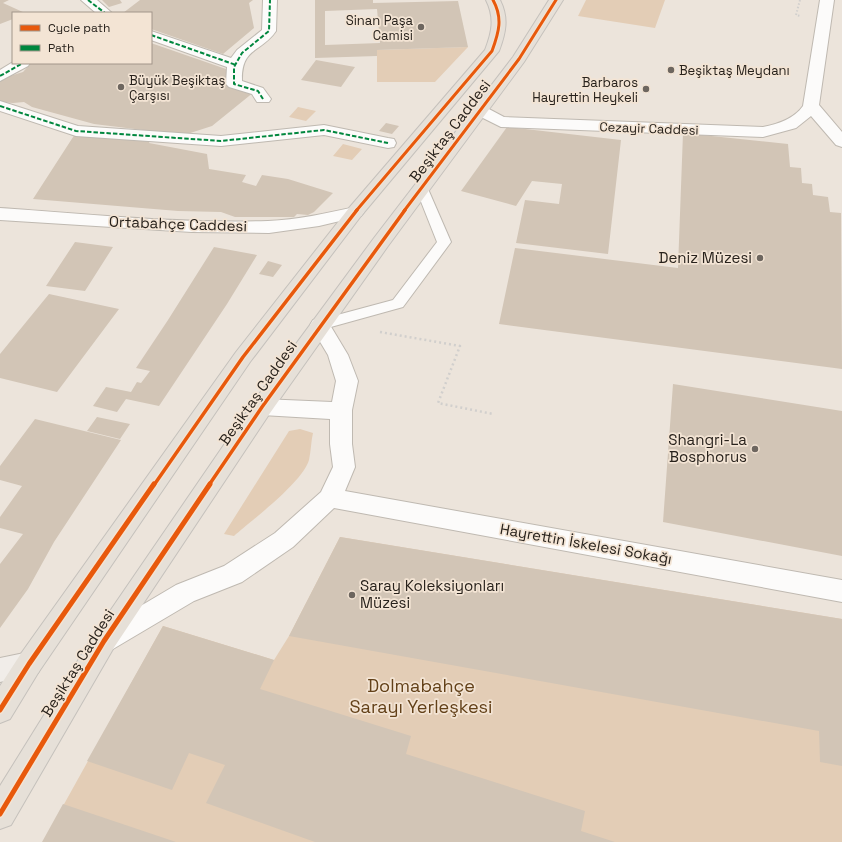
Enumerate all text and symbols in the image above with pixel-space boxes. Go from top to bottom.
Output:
legend [12,12,152,64]
place label: Sinan Paşa Camisi [346,12,414,44]
text: Cycle path [48,20,110,36]
marker: Sinan Paşa Camisi [416,22,426,32]
text: Path [48,40,74,56]
place label: Beşiktaş Meydanı [679,62,790,79]
marker: Beşiktaş Meydanı [666,65,676,75]
place label: Büyük Beşiktaş Çarşısı [129,72,225,104]
place label: Barbaros Hayrettin Heykeli [532,74,638,106]
street label: Beşiktaş Caddesi [405,76,494,186]
marker: Büyük Beşiktaş Çarşısı [116,82,126,92]
marker: Barbaros Hayrettin Heykeli [641,84,651,94]
street label: Cezayir Caddesi [599,118,699,139]
street label: Ortabahçe Caddesi [109,212,247,235]
place label: Deniz Müzesi [658,248,752,267]
marker: Deniz Müzesi [755,253,765,263]
street label: Beşiktaş Caddesi [214,337,301,449]
place label: Shangri-La Bosphorus [668,430,747,466]
marker: Shangri-La Bosphorus [750,444,760,454]
street label: Hayrettin İskelesi Sokağı [499,519,674,568]
place label: Saray Koleksiyonları Müzesi [360,576,504,612]
marker: Saray Koleksiyonları Müzesi [347,590,357,600]
street label: Beşiktaş Caddesi [37,605,118,720]
park label: Dolmabahçe Sarayı Yerleşkesi [350,674,492,718]

